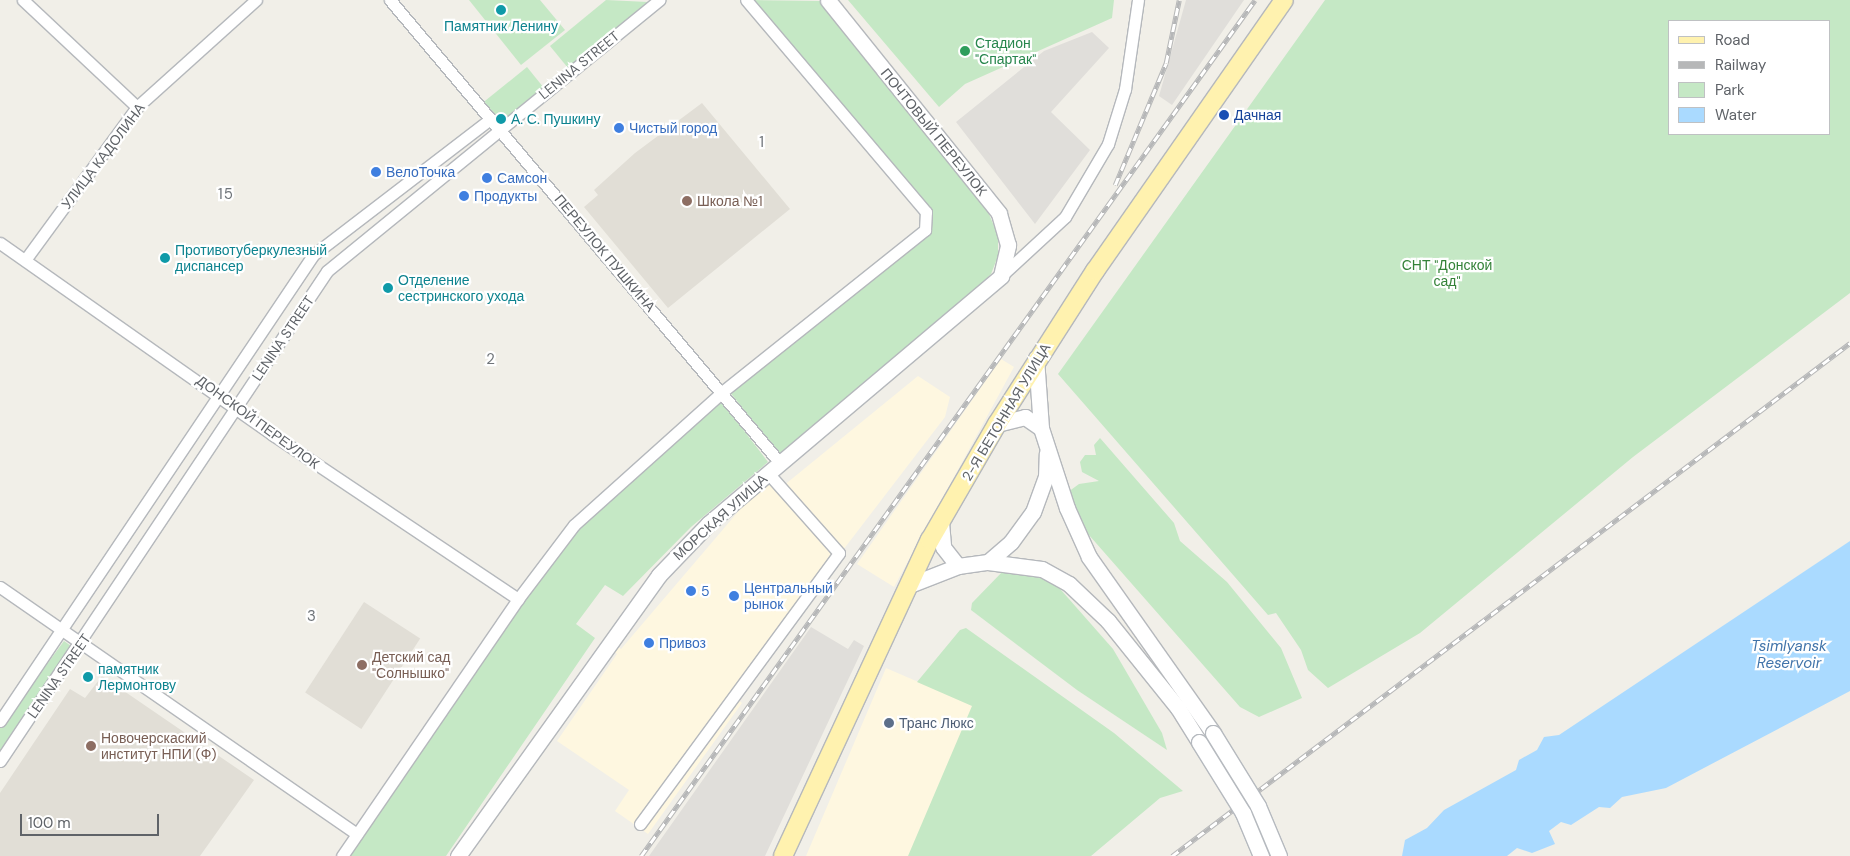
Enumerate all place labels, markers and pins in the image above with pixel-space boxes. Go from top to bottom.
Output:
marker: Памятник Ленину [495,4,507,16]
place label: Памятник Ленину [444,18,558,34]
place label: Стадион "Спартак" [975,35,1036,68]
marker: Стадион "Спартак" [959,45,971,57]
place label: Дачная [1234,107,1281,123]
marker: Дачная [1218,109,1230,121]
place label: А. С. Пушкину [511,111,600,127]
marker: А. С. Пушкину [495,113,507,125]
place label: Чистый город [629,120,717,136]
marker: Чистый город [613,122,625,134]
place label: ВелоТочка [386,164,455,180]
marker: ВелоТочка [370,166,382,178]
place label: Самсон [497,170,547,186]
marker: Самсон [481,172,493,184]
place label: Продукты [474,188,537,204]
marker: Продукты [458,190,470,202]
place label: Школа №1 [697,193,763,209]
marker: Школа №1 [681,195,693,207]
place label: Противотуберкулезный диспансер [175,242,327,274]
marker: Противотуберкулезный диспансер [159,252,171,264]
place label: Отделение сестринского ухода [398,272,524,304]
marker: Отделение сестринского ухода [382,282,394,294]
place label: Центральный рынок [744,580,833,612]
place label: 5 [701,583,710,599]
marker: 5 [685,585,697,597]
marker: Центральный рынок [728,590,740,602]
place label: Привоз [659,635,706,651]
marker: Привоз [643,637,655,649]
place label: Детский сад "Солнышко" [372,649,451,682]
marker: Детский сад "Солнышко" [356,659,368,671]
place label: памятник Лермонтову [98,661,176,694]
marker: памятник Лермонтову [82,671,94,683]
place label: Транс Люкс [899,715,974,731]
marker: Транс Люкс [883,717,895,729]
place label: Новочерскаский институт НПИ (Ф) [101,730,217,762]
marker: Новочерскаский институт НПИ (Ф) [85,740,97,752]

